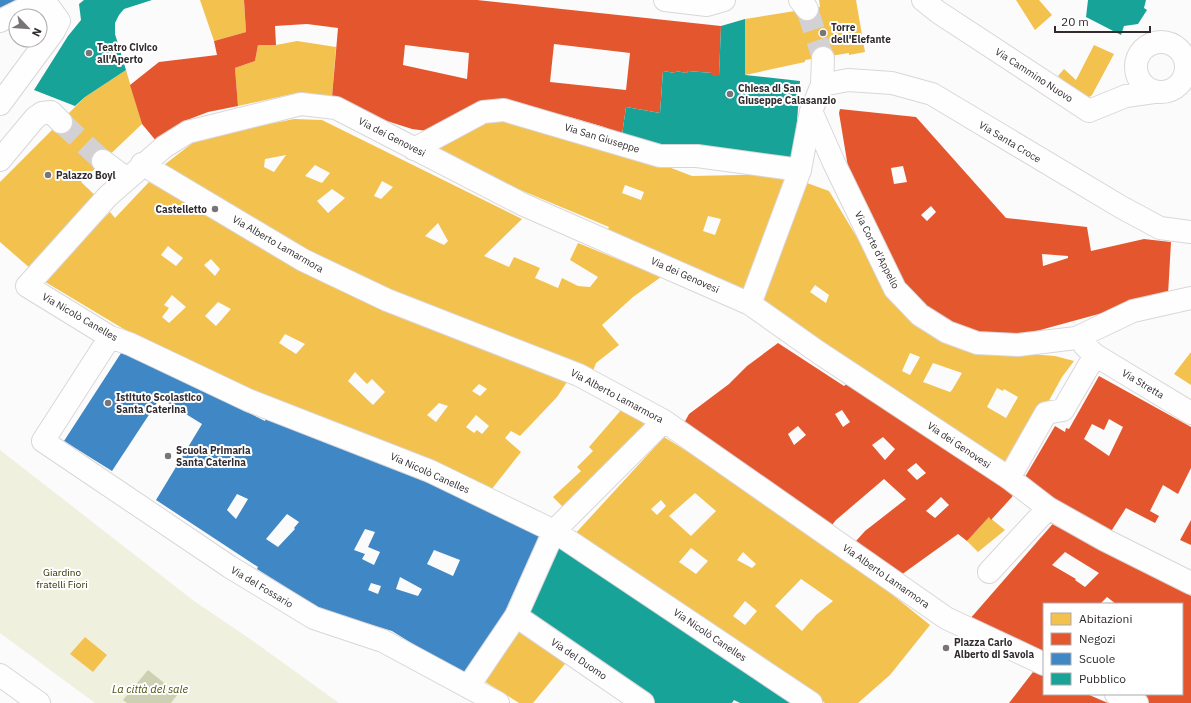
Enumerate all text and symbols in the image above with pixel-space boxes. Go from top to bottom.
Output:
north arrow [8,8,48,48]
scale bar [1055,8,1150,34]
text: 20 m [1061,14,1089,29]
place label: Torre dell'Elefante [831,21,891,46]
text: N [29,26,45,39]
marker: Torre dell'Elefante [818,28,828,38]
place label: Teatro Civico all'Aperto [97,41,158,66]
street label: Via Cammino Nuovo [993,45,1076,105]
marker: Teatro Civico all'Aperto [84,48,94,58]
place label: Chiesa di San Giuseppe Calasanzio [738,82,836,107]
marker: Chiesa di San Giuseppe Calasanzio [725,89,735,99]
street label: Via dei Genovesi [356,114,428,160]
street label: Via Santa Croce [977,118,1044,166]
street label: Via San Giuseppe [563,120,642,156]
place label: Palazzo Boyl [56,169,116,182]
marker: Palazzo Boyl [43,170,53,180]
place label: Castelletto [156,203,207,216]
marker: Castelletto [210,204,220,214]
street label: Via Corte d'Appello [852,209,902,291]
street label: Via Alberto Lamarmora [230,213,327,276]
street label: Via dei Genovesi [649,254,721,296]
street label: Via Nicolò Canelles [40,290,120,344]
street label: Via Alberto Lamarmora [568,366,666,426]
street label: Via Stretta [1120,366,1167,402]
place label: Istituto Scolastico Santa Caterina [116,391,202,416]
marker: Istituto Scolastico Santa Caterina [103,398,113,408]
street label: Via dei Genovesi [925,419,993,471]
place label: Scuola Primaria Santa Caterina [176,444,251,469]
street label: Via Nicolò Canelles [388,450,472,496]
marker: Scuola Primaria Santa Caterina [163,451,173,461]
street label: Via Alberto Lamarmora [840,541,933,611]
street label: Via del Fossario [228,563,296,611]
park label: Giardino fratelli Fiori [36,566,88,591]
legend [1043,603,1183,695]
street label: Via Nicolò Canelles [671,606,749,664]
text: Abitazioni [1079,611,1132,626]
text: Negozi [1079,631,1116,646]
street label: Via del Duomo [548,635,610,683]
place label: Piazza Carlo Alberto di Savoia [954,636,1034,661]
marker: Piazza Carlo Alberto di Savoia [941,643,951,653]
text: Scuole [1079,651,1116,666]
text: Pubblico [1079,671,1126,686]
water label: La città del sale [112,682,188,696]

